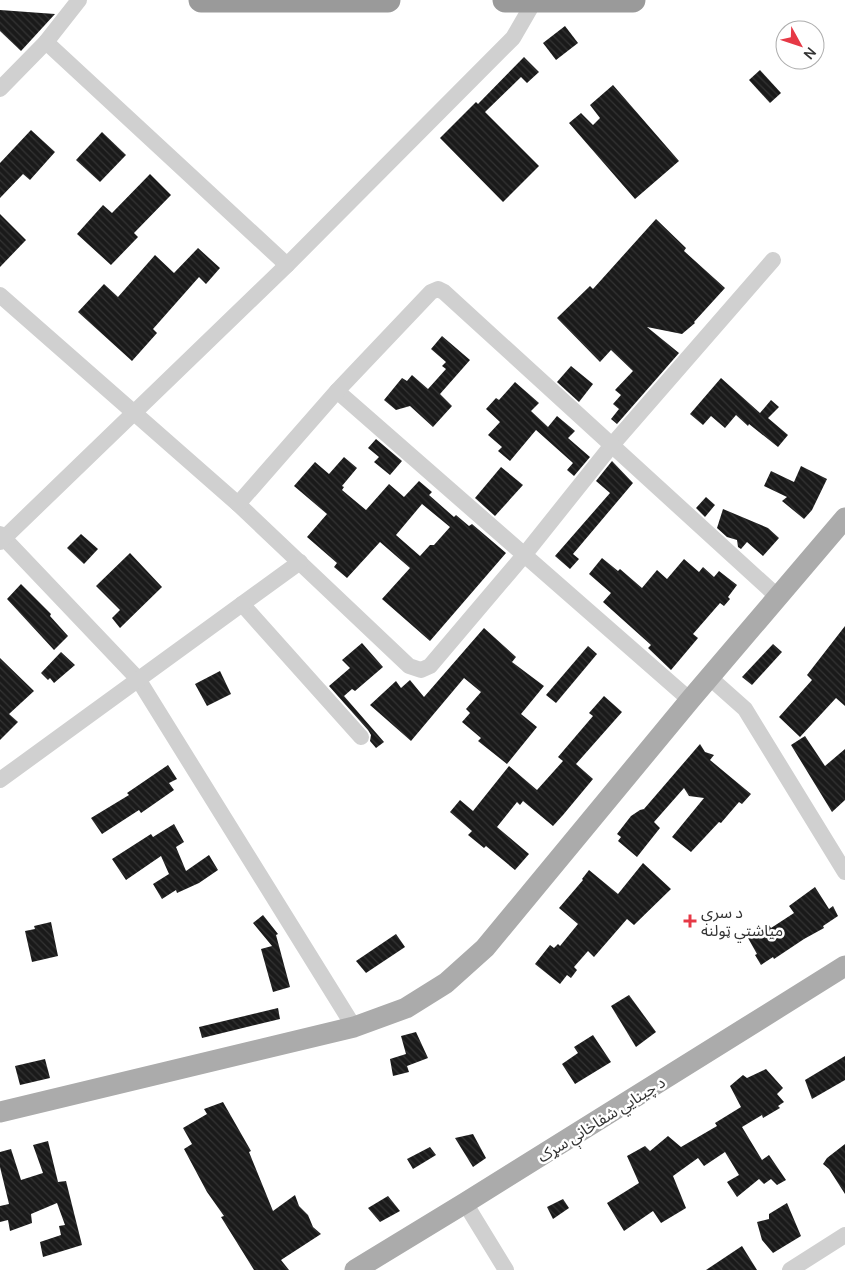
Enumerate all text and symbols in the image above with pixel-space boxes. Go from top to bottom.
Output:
north arrow [775,20,825,70]
text: N [800,44,821,64]
place label: د سرې مياشتي ټولنه [701,901,783,943]
marker: د سرې مياشتي ټولنه [683,914,697,928]
street label: د چينايي شفاخانې سړک [533,1071,671,1170]

